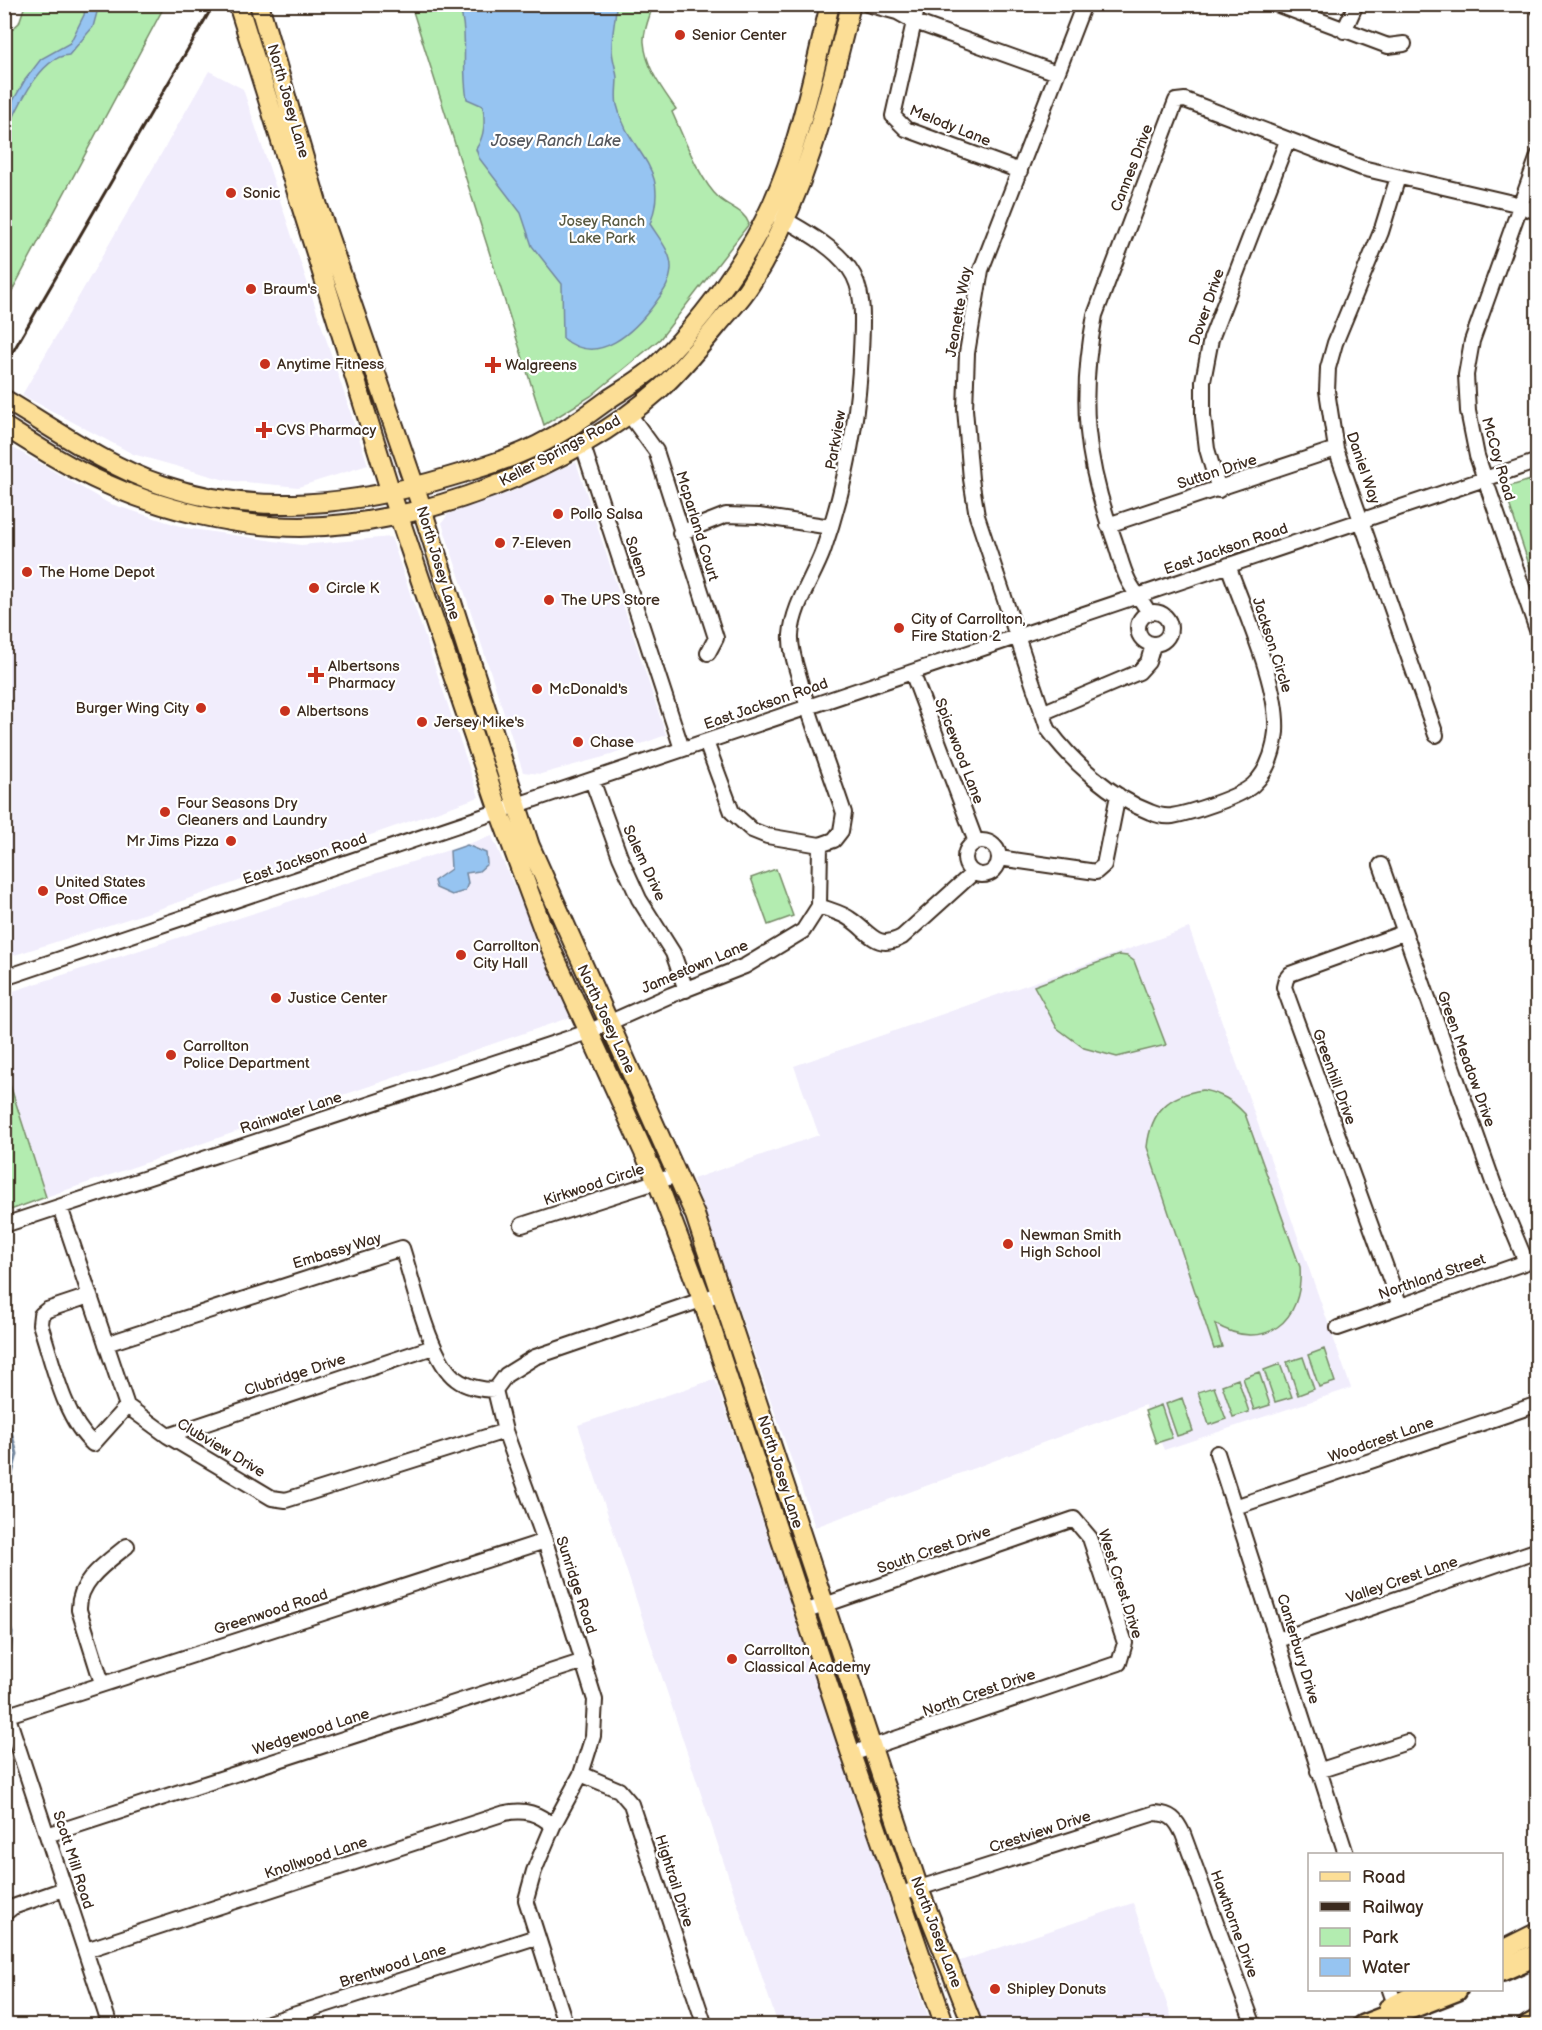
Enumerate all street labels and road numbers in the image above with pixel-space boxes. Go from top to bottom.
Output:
street label: North Josey Lane [263,42,313,160]
street label: Melody Lane [907,101,994,151]
street label: Cannes Drive [1107,122,1157,214]
street label: Jeanette Way [942,265,976,359]
street label: Dover Drive [1185,266,1229,348]
street label: Parkview [821,409,851,471]
street label: Keller Springs Road [496,411,624,491]
street label: McCoy Road [1477,415,1519,503]
street label: Daniel Way [1342,429,1384,507]
street label: Sutton Drive [1175,450,1259,494]
street label: Mcparland Court [671,469,723,584]
street label: North Josey Lane [412,504,464,622]
street label: East Jackson Road [1162,519,1290,579]
street label: Salem [620,534,652,580]
street label: Jackson Circle [1248,595,1296,695]
street label: East Jackson Road [702,674,830,734]
street label: Spicewood Lane [930,695,988,807]
street label: Salem Drive [618,822,670,904]
street label: East Jackson Road [241,829,369,889]
street label: Jamestown Lane [639,936,751,998]
street label: North Josey Lane [573,962,640,1076]
street label: Green Meadow Drive [1433,988,1499,1130]
street label: Greenhill Drive [1308,1027,1360,1128]
street label: Rainwater Lane [238,1088,344,1138]
street label: Kirkwood Circle [541,1160,647,1210]
street label: Embassy Way [290,1228,384,1273]
street label: Northland Street [1376,1250,1488,1304]
street label: Clubridge Drive [242,1350,348,1400]
street label: North Josey Lane [753,1413,807,1531]
street label: Woodcrest Lane [1326,1413,1436,1467]
street label: Clubview Drive [173,1414,269,1482]
street label: South Crest Drive [875,1522,993,1578]
street label: West Crest Drive [1093,1527,1147,1641]
street label: Sunridge Road [551,1534,601,1636]
street label: Valley Crest Lane [1344,1552,1460,1608]
street label: Greenwood Road [212,1585,330,1639]
street label: Canterbury Drive [1272,1592,1324,1706]
street label: North Crest Drive [920,1665,1038,1721]
street label: Wedgewood Lane [250,1704,372,1760]
street label: Crestview Drive [987,1807,1093,1857]
street label: Scott Mill Road [48,1809,98,1911]
street label: Knollwood Lane [262,1832,370,1884]
street label: Hightrail Drive [650,1833,698,1930]
street label: Hawthorne Drive [1206,1868,1262,1980]
street label: North Josey Lane [906,1874,966,1990]
street label: Brentwood Lane [337,1940,449,1992]

